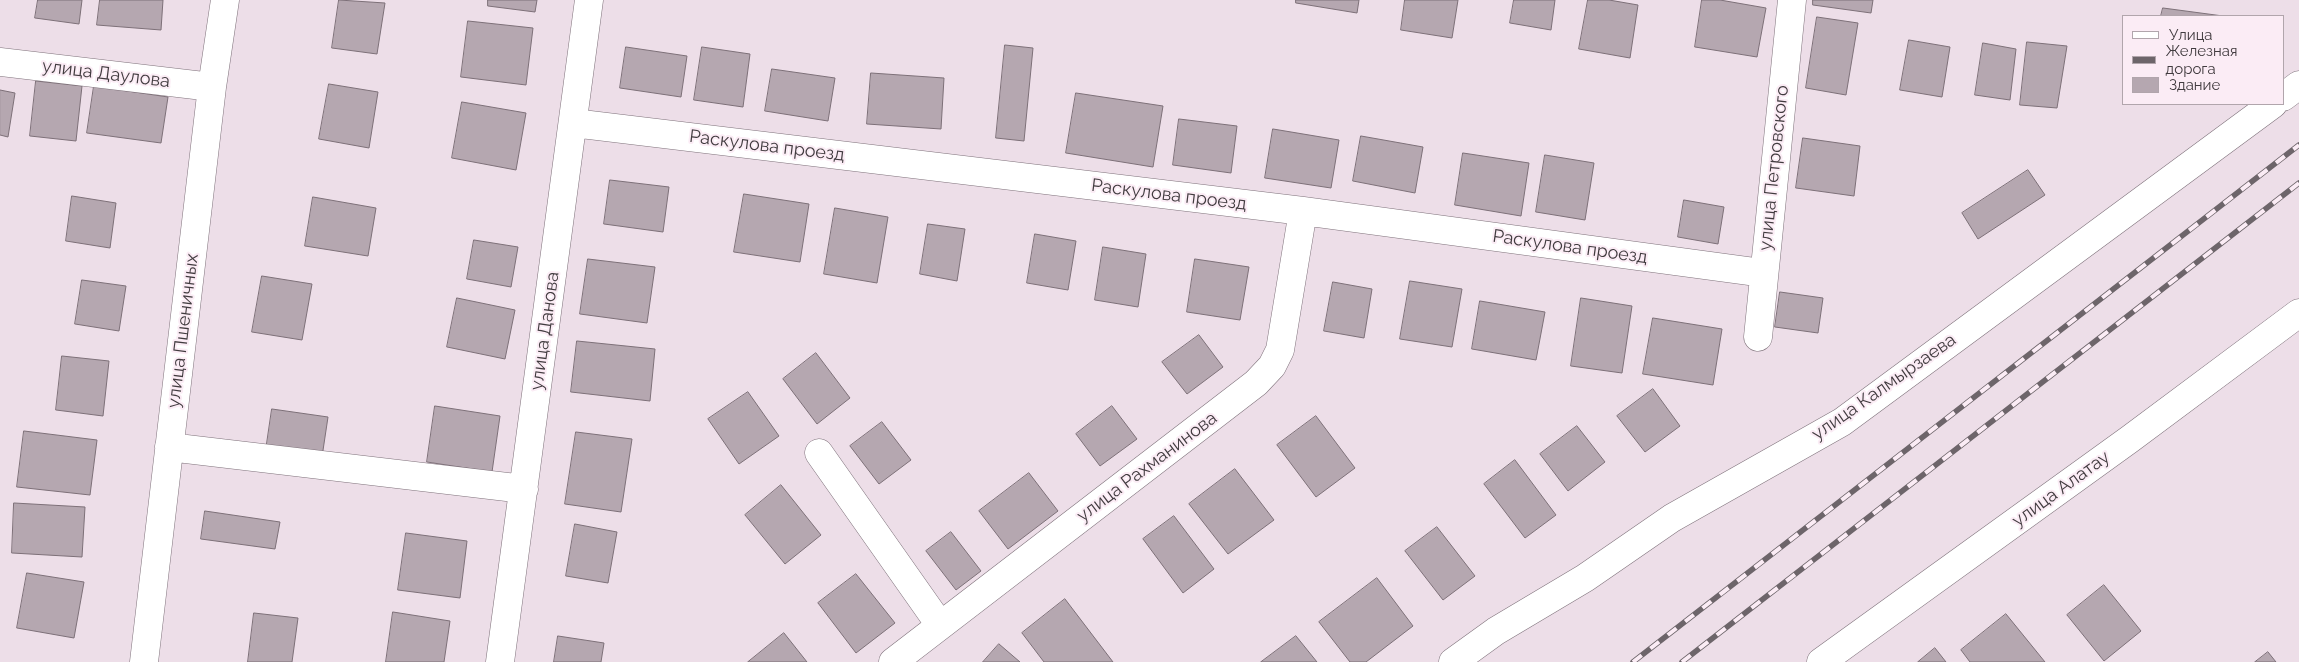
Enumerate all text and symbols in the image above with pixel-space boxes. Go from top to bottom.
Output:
legend [2122,15,2284,105]
text: Улица [2169,26,2213,44]
text: Железная дорога [2166,42,2238,78]
street label: улица Даулова [41,55,171,93]
text: Здание [2169,76,2220,94]
street label: улица Петровского [1755,84,1793,252]
street label: Раскулова проезд [688,126,846,166]
street label: Раскулова проезд [1090,175,1248,215]
street label: Раскулова проезд [1491,225,1649,269]
street label: улица Пшеничных [163,252,203,410]
street label: улица Данова [526,270,564,392]
street label: улица Калмырзаева [1808,329,1960,445]
street label: улица Рахманинова [1073,407,1221,527]
street label: улица Алатау [2008,446,2114,532]

